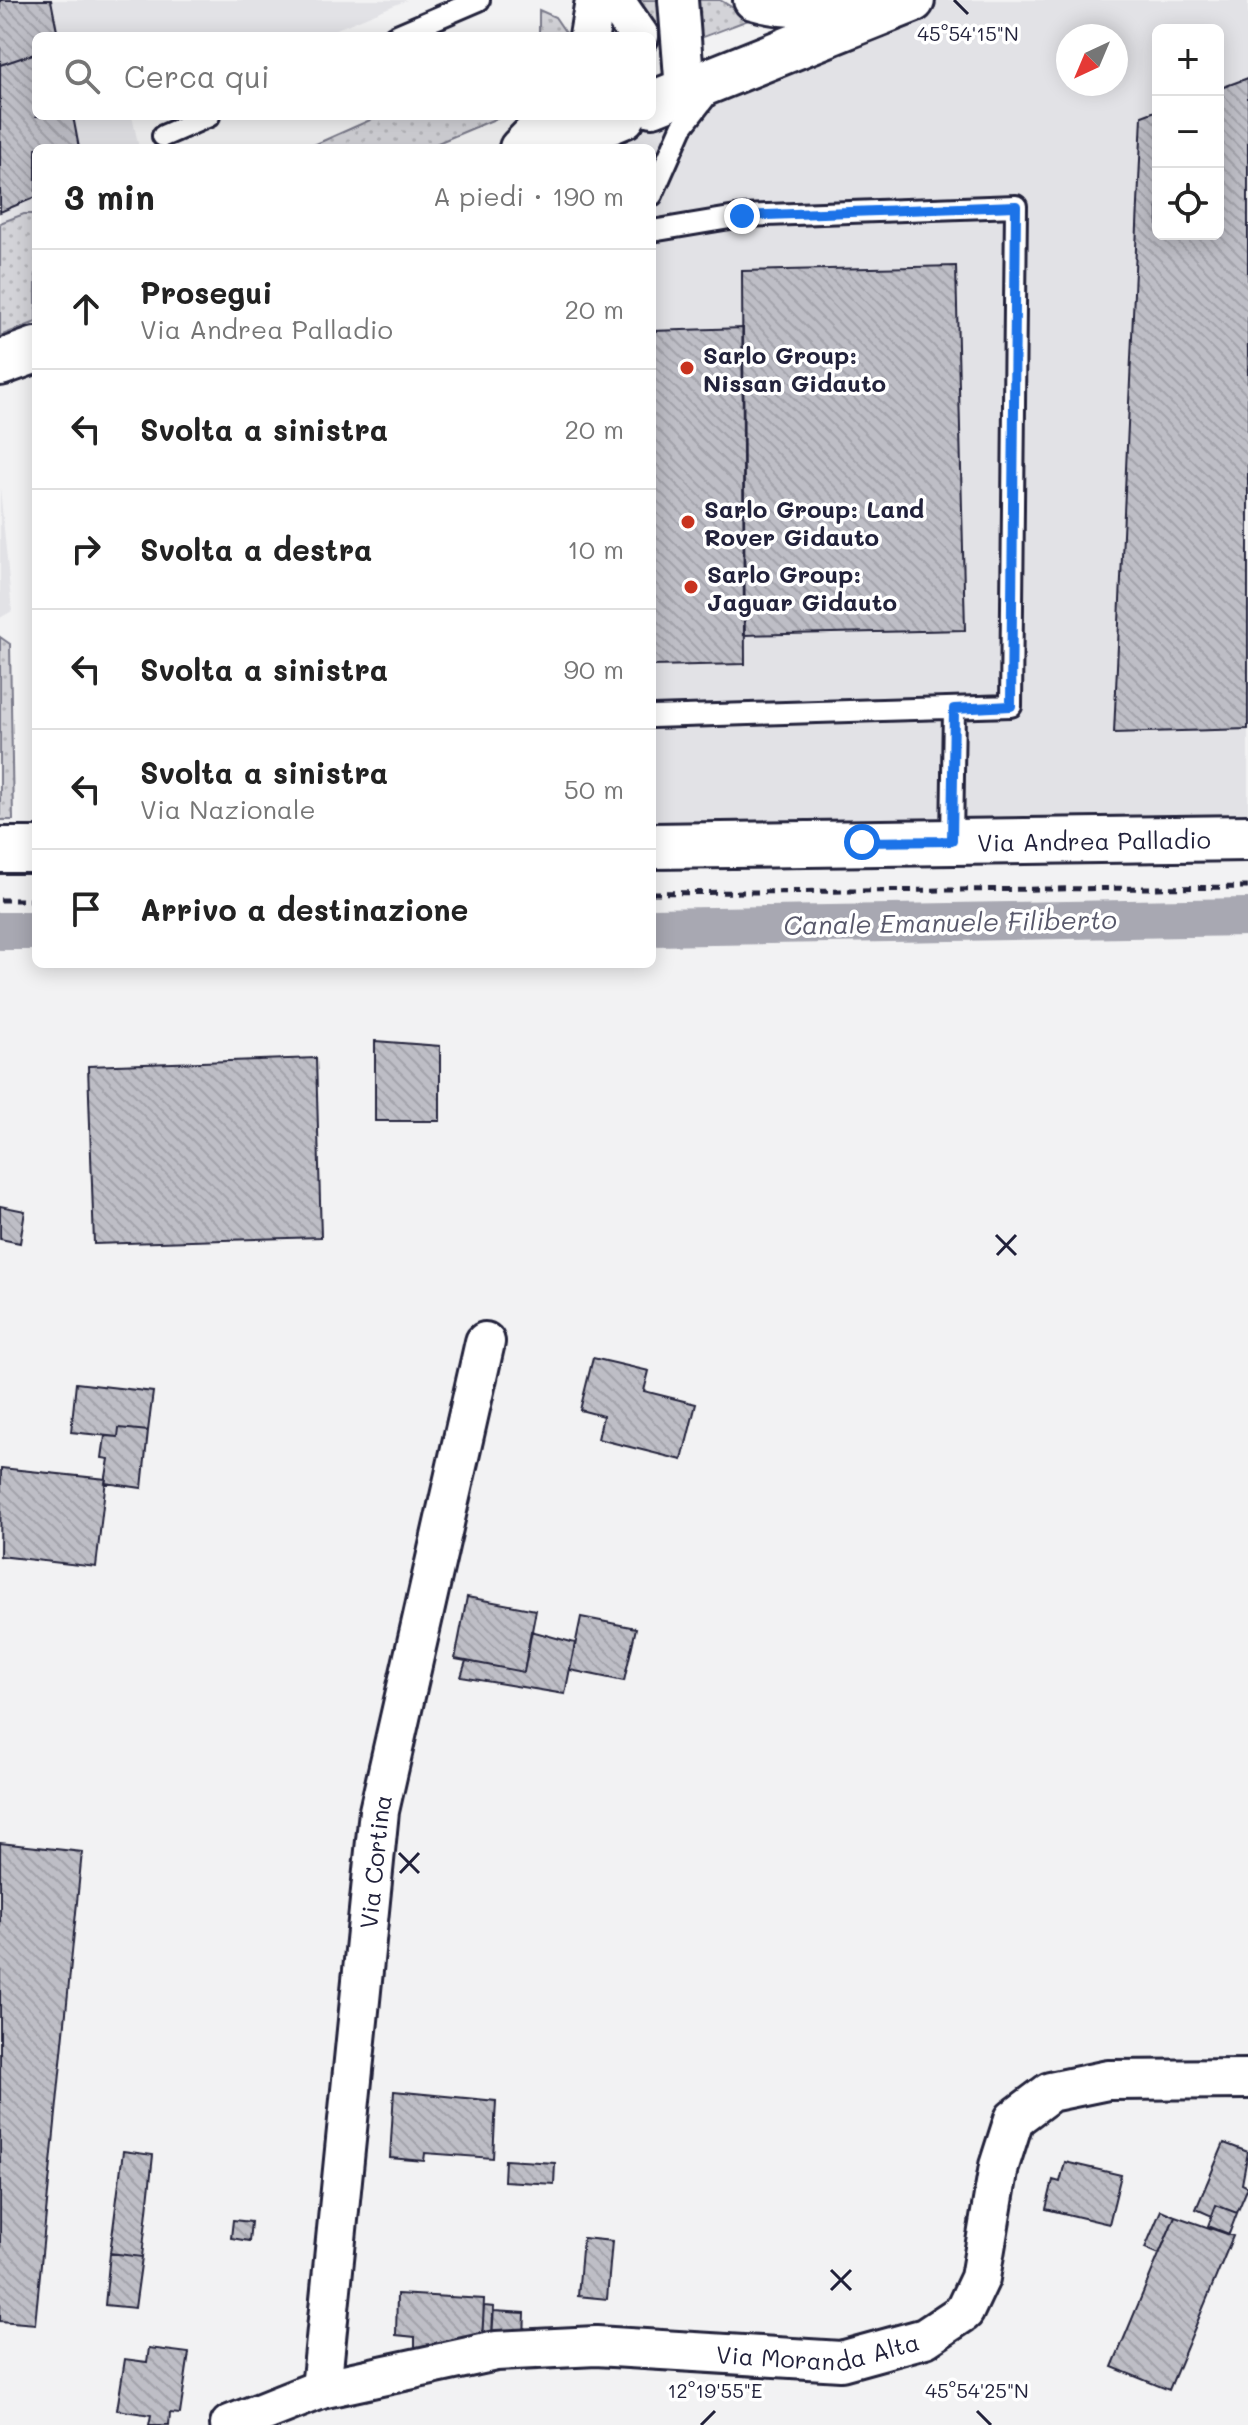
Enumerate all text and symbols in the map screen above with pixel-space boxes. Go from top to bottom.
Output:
text: 45°54'15"N [917,20,1019,46]
north arrow [1056,24,1128,96]
map controls [1152,24,1224,240]
button: + [1152,24,1224,96]
search box [32,32,656,120]
icon: search [60,54,104,98]
text: Cerca qui [124,56,270,96]
button: − [1152,96,1224,168]
button: locate [1152,168,1224,240]
text: 3 min [64,174,155,219]
text: A piedi · 190 m [433,179,624,213]
route end [724,198,760,234]
text: Prosegui [140,272,273,312]
icon: ahead [64,287,108,331]
text: 20 m [564,292,624,326]
text: Via Andrea Palladio [140,312,393,346]
place label: Sarlo Group: Nissan Gidauto [703,339,886,398]
marker: Sarlo Group: Nissan Gidauto [678,359,696,377]
icon: left [64,407,108,451]
text: Svolta a sinistra [140,409,388,449]
text: 20 m [564,412,624,446]
place label: Sarlo Group: Land Rover Gidauto [704,493,924,552]
marker: Sarlo Group: Land Rover Gidauto [679,513,697,531]
icon: right [64,527,108,571]
text: Svolta a destra [140,529,372,569]
text: 10 m [567,532,624,566]
place label: Sarlo Group: Jaguar Gidauto [707,558,897,617]
marker: Sarlo Group: Jaguar Gidauto [682,578,700,596]
icon: left [64,647,108,691]
text: Svolta a sinistra [140,649,388,689]
text: 90 m [564,652,624,686]
text: Svolta a sinistra [140,752,388,792]
icon: left [64,767,108,811]
text: 50 m [564,772,624,806]
text: Via Nazionale [140,792,316,826]
street label: Via Andrea Palladio [977,823,1211,857]
route start [844,824,880,860]
icon: arrive [64,887,108,931]
text: Arrivo a destinazione [140,889,468,929]
water label: Canale Emanuele Filiberto [783,902,1117,942]
street label: Via Cortina [352,1791,398,1930]
street label: Via Moranda Alta [715,2325,922,2378]
text: 12°19'55"E [668,2377,762,2403]
text: 45°54'25"N [925,2377,1029,2403]

